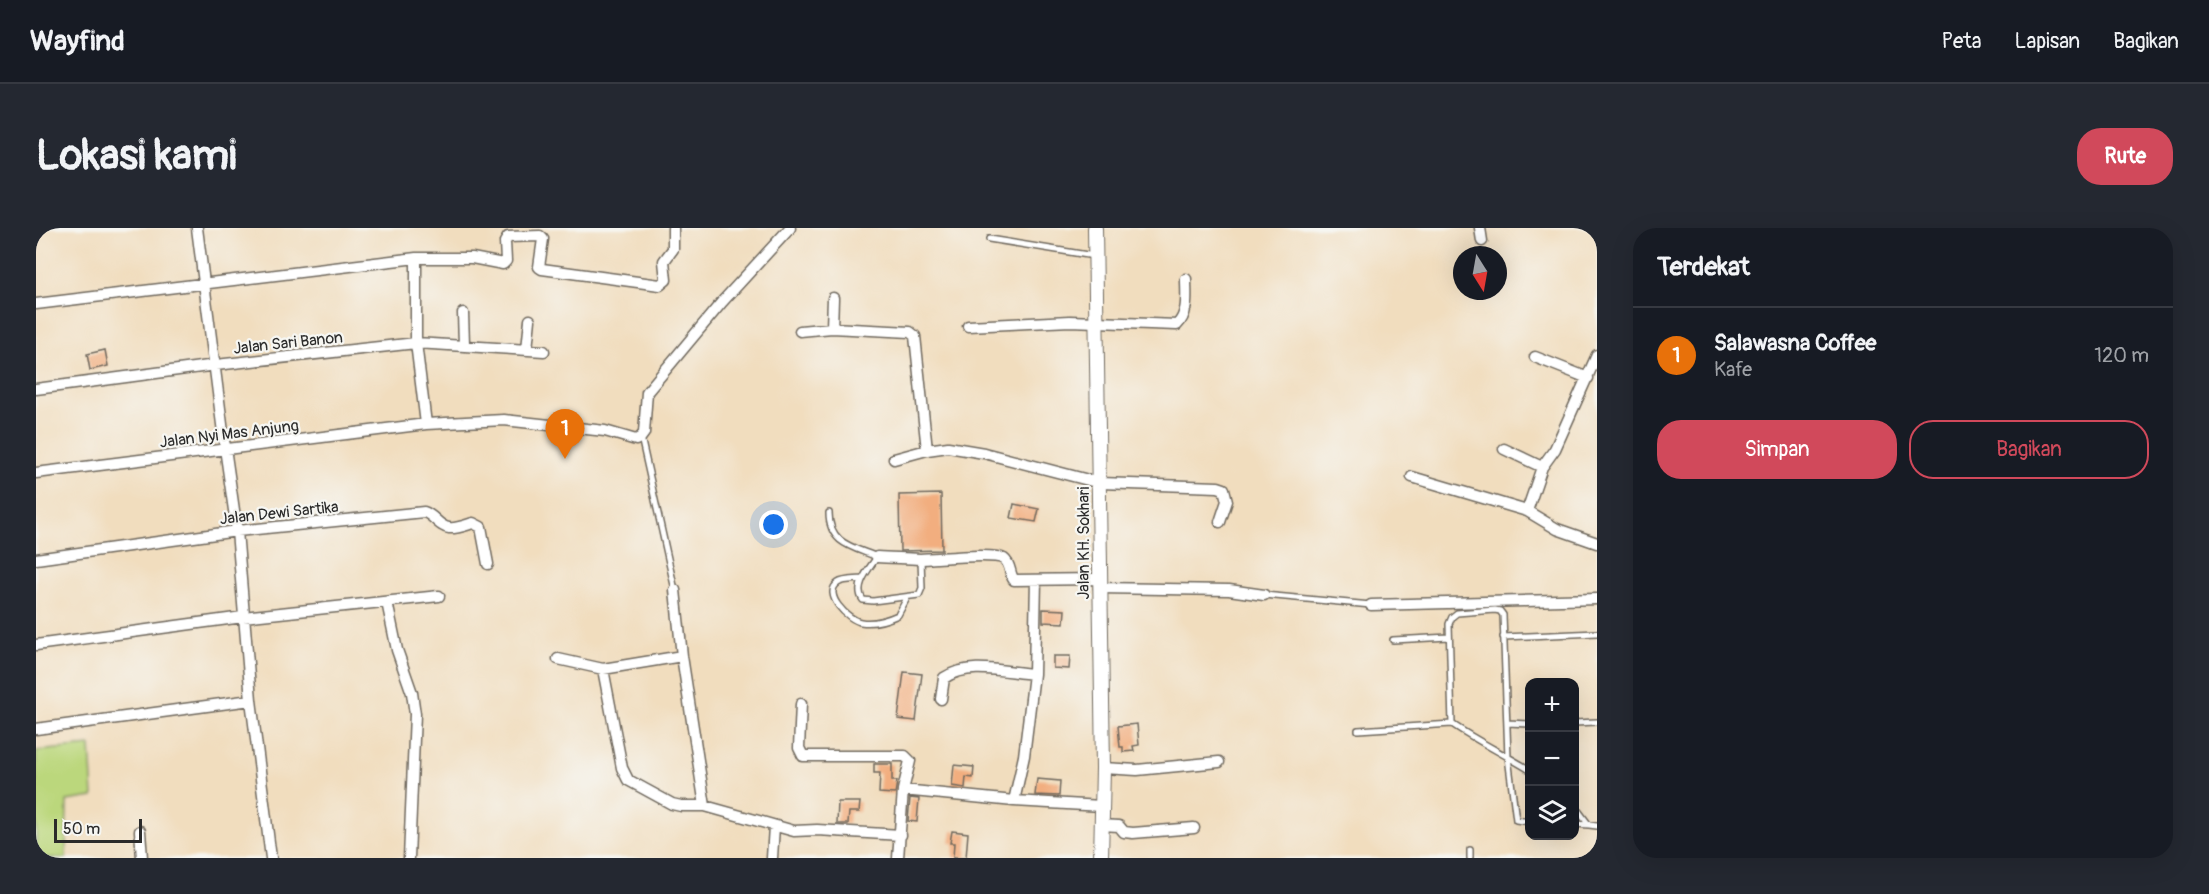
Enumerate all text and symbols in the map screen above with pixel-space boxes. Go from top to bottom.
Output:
text: Wayfind [30,24,125,59]
text: Peta [1941,28,1982,55]
text: Lapisan [2015,28,2080,55]
text: Bagikan [2113,28,2179,55]
button: Rute [2077,128,2173,185]
text: Lokasi kami [36,130,236,182]
north arrow [1453,246,1507,300]
text: Terdekat [1657,251,1750,283]
street label: Jalan Sari Banon [232,327,344,359]
text: Salawasna Coffee [1714,329,1876,357]
text: 1 [1673,343,1680,368]
text: 120 m [2094,343,2149,368]
text: Kafe [1714,357,1752,382]
pin: 1 [546,410,584,459]
street label: Jalan Nyi Mas Anjung [158,416,300,452]
button: Simpan [1657,420,1897,479]
button: Bagikan [1909,420,2149,479]
street label: Jalan KH. Sokhari [1074,486,1094,599]
street label: Jalan Dewi Sartika [219,497,339,529]
your location [759,510,788,539]
map controls [1525,678,1579,840]
button: + [1525,678,1579,732]
button: − [1525,732,1579,786]
button: layers [1525,786,1579,840]
scale bar [54,816,142,844]
text: 50 m [63,819,100,839]

